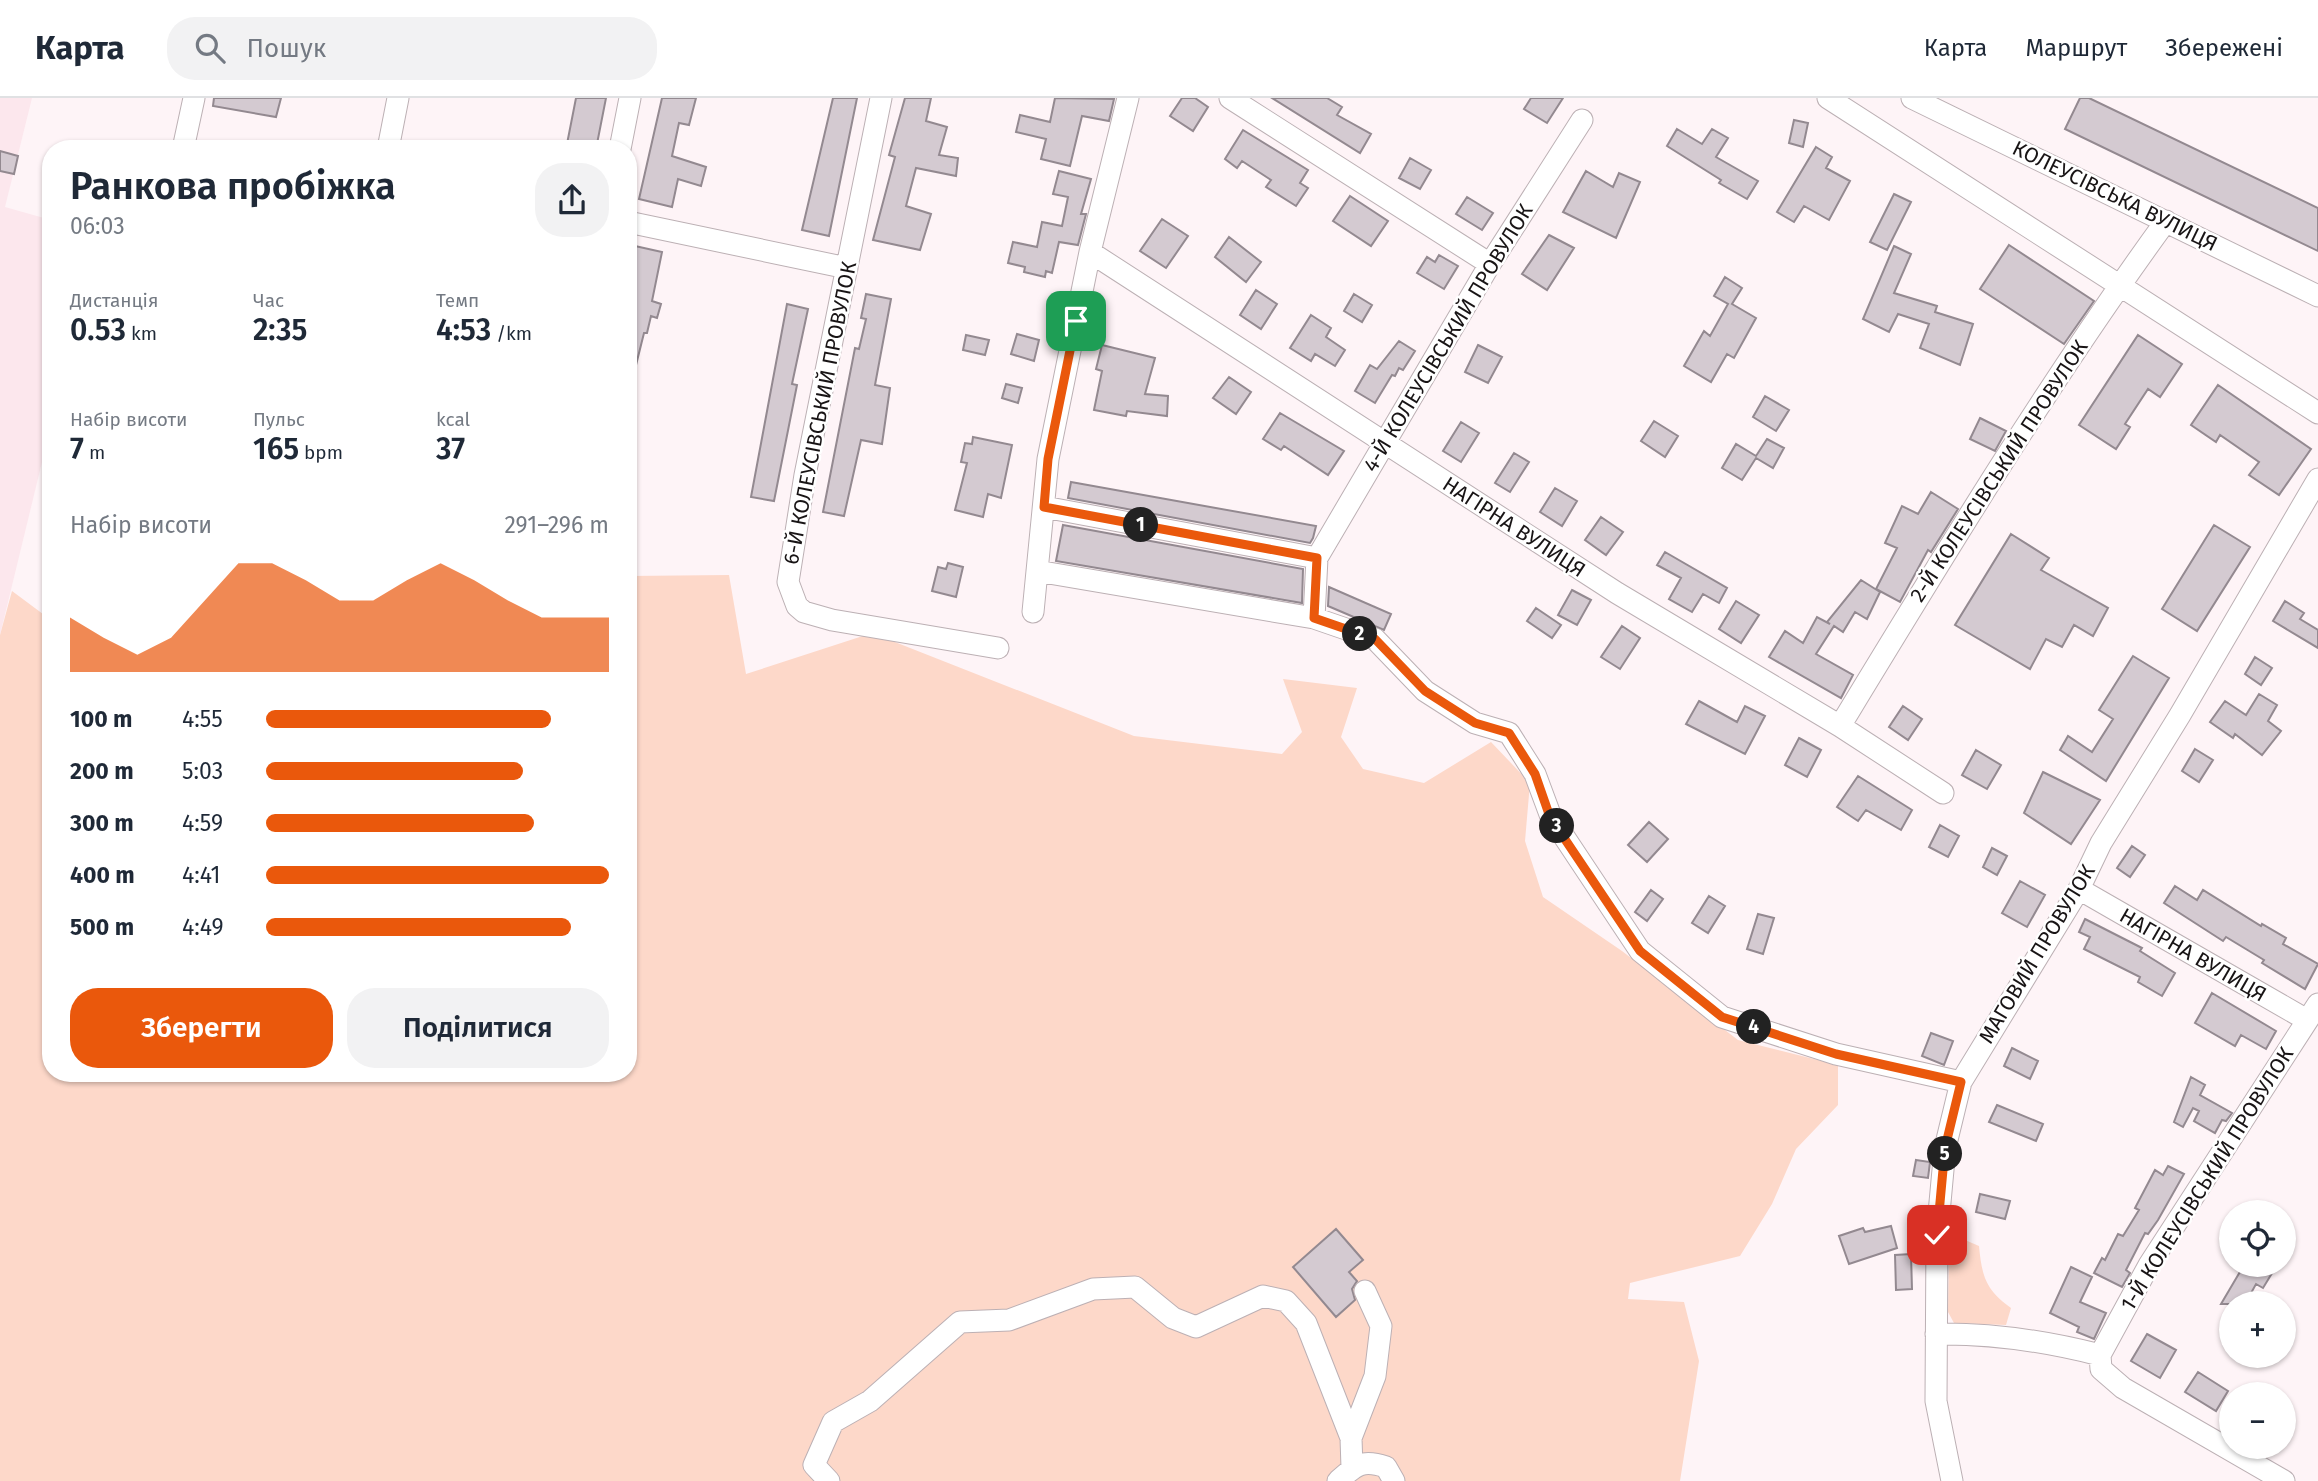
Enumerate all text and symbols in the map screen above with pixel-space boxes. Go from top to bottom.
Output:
search box [167,17,657,80]
text: Карта [35,28,125,68]
icon: search [191,29,229,67]
text: Пошук [247,33,326,64]
text: Карта [1924,34,1987,62]
text: Маршрут [2025,34,2127,62]
text: Збережені [2165,34,2283,62]
street label: КОЛЕУСІВСЬКА ВУЛИЦЯ [2008,135,2222,257]
text: Ранкова пробіжка [70,163,396,209]
button: share [535,163,609,237]
street label: 4-Й КОЛЕУСІВСЬКИЙ ПРОВУЛОК [1358,199,1539,477]
text: 06:03 [70,212,125,240]
street label: 6-Й КОЛЕУСІВСЬКИЙ ПРОВУЛОК [778,259,862,567]
text: Дистанція [70,289,158,312]
text: Час [253,289,284,312]
text: Темп [436,289,479,312]
pin [1046,291,1106,351]
icon: arrive [1057,302,1095,340]
text: 0.53 [70,312,126,348]
text: 2:35 [253,312,307,348]
text: 4:53 [436,312,491,348]
text: km [126,322,157,345]
text: /km [491,322,532,345]
street label: 2-Й КОЛЕУСІВСЬКИЙ ПРОВУЛОК [1904,335,2094,607]
text: Набір висоти [70,408,187,431]
text: Пульс [253,408,305,431]
text: kcal [436,408,470,431]
text: 7 [70,431,84,467]
text: 165 [253,431,299,467]
text: 37 [436,431,465,467]
text: m [84,441,105,464]
text: bpm [299,441,343,464]
street label: НАГІРНА ВУЛИЦЯ [1438,471,1590,583]
pin: 1 [1124,508,1158,542]
text: Набір висоти [70,511,212,539]
text: 291–296 m [504,511,609,539]
text: 1 [1136,513,1145,536]
pin: 2 [1342,616,1378,652]
text: 2 [1355,622,1364,645]
text: 100 m [70,705,132,733]
text: 4:55 [182,705,223,733]
text: 200 m [70,757,134,785]
text: 5:03 [182,757,223,785]
pin: 3 [1540,808,1574,844]
text: 300 m [70,809,134,837]
text: 4:59 [182,809,223,837]
text: 3 [1552,814,1561,837]
street label: МАГОВИЙ ПРОВУЛОК [1973,859,2101,1048]
text: 400 m [70,861,135,889]
text: 4:41 [182,861,221,889]
street label: НАГІРНА ВУЛИЦЯ [2115,902,2271,1008]
text: 500 m [70,913,134,941]
text: 4:49 [182,913,224,941]
button: Зберегти [70,988,333,1068]
button: Поділитися [347,988,609,1068]
pin: 4 [1736,1010,1772,1044]
text: 4 [1748,1015,1759,1038]
street label: 1-Й КОЛЕУСІВСЬКИЙ ПРОВУЛОК [2115,1042,2299,1316]
pin: 5 [1927,1136,1962,1172]
text: 5 [1939,1142,1950,1165]
map controls [2219,1200,2296,1459]
button: locate [2219,1200,2296,1277]
pin [1907,1205,1967,1265]
icon: check [1918,1216,1956,1254]
button: + [2219,1291,2296,1368]
button: − [2219,1382,2296,1459]

